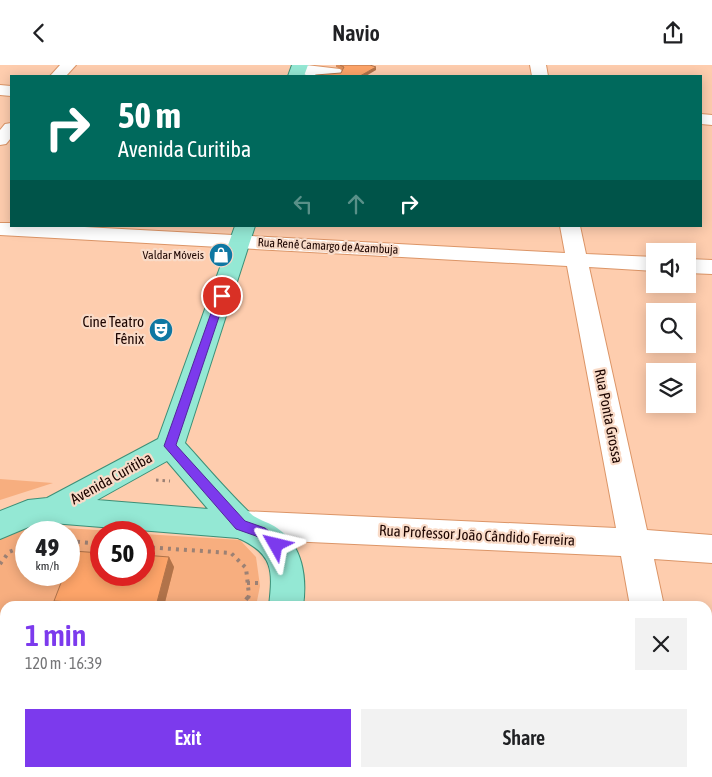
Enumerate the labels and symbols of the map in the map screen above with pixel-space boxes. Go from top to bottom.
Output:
street label: Rua Renê Camargo de Azambuja [257,235,399,257]
shop icon: Valdar Móveis [208,242,234,268]
place label: Valdar Móveis [143,248,204,262]
pin [201,275,243,317]
place label: Cine Teatro Fênix [82,313,144,347]
theatre icon: Cine Teatro Fênix [148,317,174,343]
street label: Rua Ponta Grossa [592,367,626,465]
street label: Avenida Curitiba [67,449,155,507]
position arrow [249,518,301,570]
speed limit sign: 50 [90,521,155,586]
street label: Rua Professor João Cândido Ferreira [379,521,575,549]

